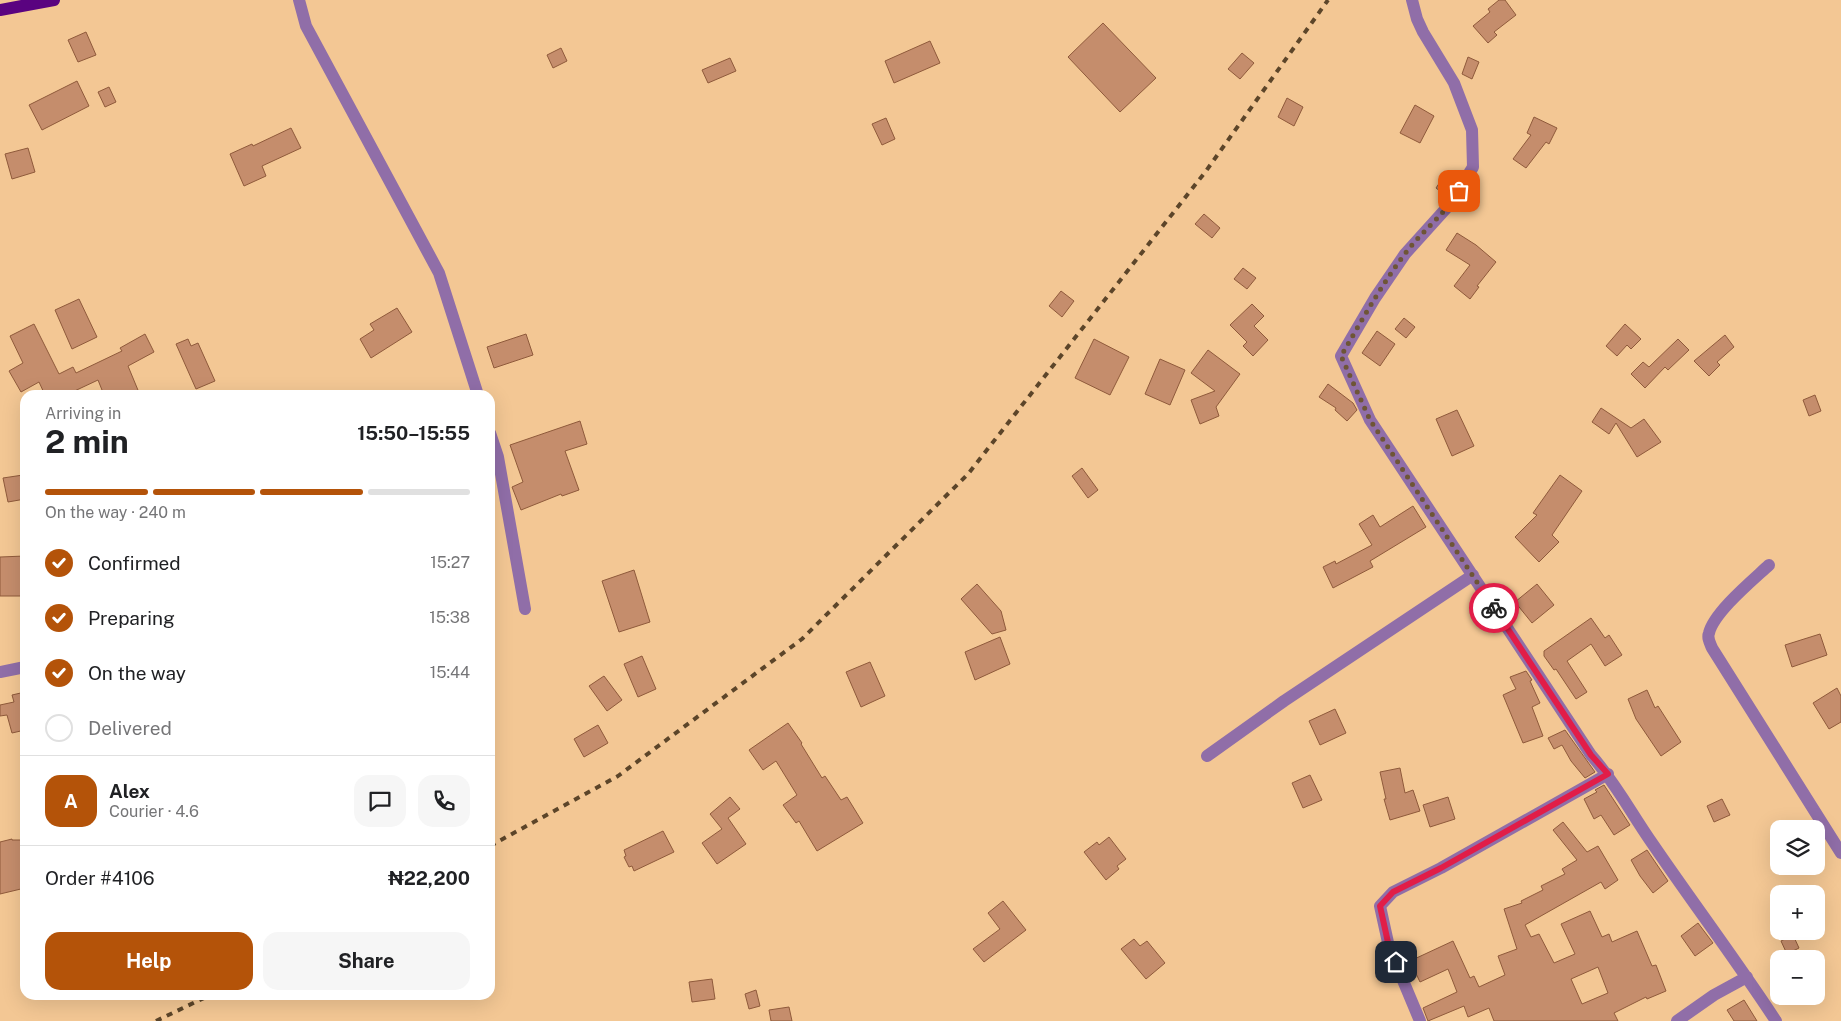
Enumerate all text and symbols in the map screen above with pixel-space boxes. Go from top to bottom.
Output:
pin [1438,170,1480,212]
icon: bag [1445,177,1473,205]
text: Arriving in [45,404,121,423]
text: 15:50–15:55 [357,422,470,444]
text: 2 min [45,423,129,460]
text: On the way · 240 m [45,503,186,522]
icon: check [45,549,73,577]
text: Confirmed [88,552,181,574]
text: 15:27 [430,553,470,572]
courier [1469,583,1519,633]
icon: bike [1480,594,1508,622]
icon: check [45,604,73,632]
text: Preparing [88,607,175,629]
text: 15:38 [429,608,470,627]
icon: check [45,659,73,687]
text: On the way [88,662,186,684]
text: 15:44 [430,663,470,682]
text: Delivered [88,717,172,739]
button: chat [354,775,406,827]
button: phone [418,775,470,827]
text: Alex [109,780,150,802]
text: A [64,790,78,812]
text: Courier · 4.6 [109,802,199,821]
map controls [1770,820,1825,1005]
button: layers [1770,820,1825,875]
text: Order #4106 [45,867,155,889]
text: ₦22,200 [388,867,470,889]
button: + [1770,885,1825,940]
button: Help [45,932,253,990]
button: Share [263,932,470,990]
pin [1375,941,1417,983]
icon: home [1382,948,1410,976]
button: − [1770,950,1825,1005]

